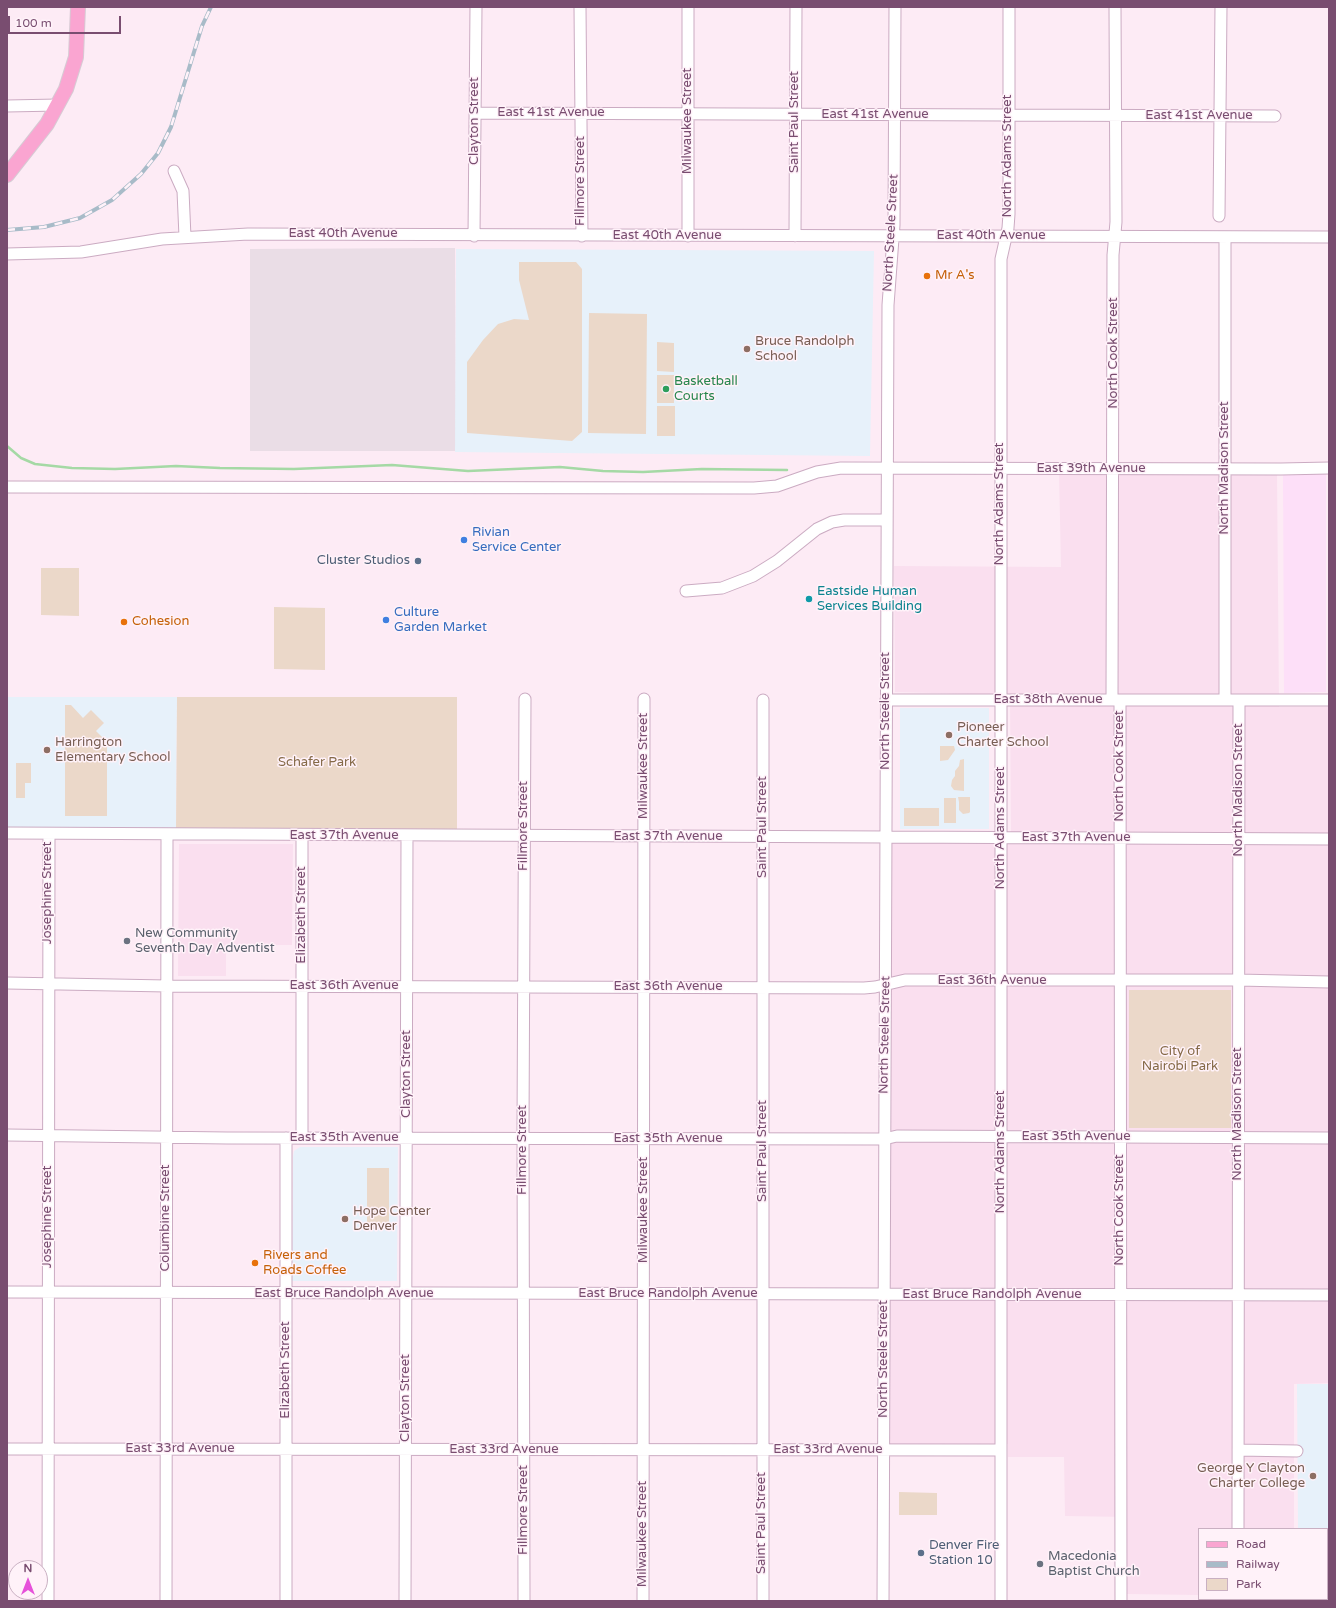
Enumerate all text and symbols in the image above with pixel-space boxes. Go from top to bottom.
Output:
scale bar [10,8,123,34]
text: 100 m [15,16,52,30]
street label: Milwaukee Street [680,68,696,174]
street label: Saint Paul Street [787,71,803,173]
street label: Clayton Street [467,77,483,165]
street label: North Adams Street [1000,94,1016,218]
street label: East 41st Avenue [497,105,605,121]
street label: East 41st Avenue [821,107,929,123]
street label: East 41st Avenue [1145,108,1253,124]
street label: Fillmore Street [573,136,589,226]
street label: North Steele Street [880,174,902,292]
street label: East 40th Avenue [288,226,398,242]
street label: East 40th Avenue [612,228,722,244]
street label: East 40th Avenue [936,228,1046,244]
place label: Mr A's [935,268,975,284]
marker: Mr A's [922,271,932,281]
street label: North Cook Street [1106,297,1122,409]
place label: Bruce Randolph School [755,334,854,365]
marker: Bruce Randolph School [742,344,752,354]
place label: Basketball Courts [674,374,738,405]
marker: Basketball Courts [661,384,671,394]
street label: North Madison Street [1217,401,1233,535]
street label: North Adams Street [992,442,1008,566]
street label: East 39th Avenue [1036,461,1146,477]
place label: Rivian Service Center [472,525,561,556]
marker: Rivian Service Center [459,535,469,545]
place label: Cluster Studios [317,553,410,569]
marker: Cluster Studios [413,556,423,566]
place label: Eastside Human Services Building [817,584,922,615]
marker: Eastside Human Services Building [804,594,814,604]
place label: Culture Garden Market [394,605,487,636]
place label: Cohesion [132,614,189,630]
marker: Culture Garden Market [381,615,391,625]
marker: Cohesion [119,617,129,627]
street label: North Steele Street [878,652,894,770]
street label: East 38th Avenue [993,692,1103,708]
street label: North Cook Street [1112,710,1128,822]
street label: Milwaukee Street [636,713,652,819]
place label: Pioneer Charter School [957,720,1049,751]
street label: North Madison Street [1231,723,1247,857]
marker: Pioneer Charter School [944,730,954,740]
place label: Harrington Elementary School [55,735,170,766]
marker: Harrington Elementary School [42,745,52,755]
park label: Schafer Park [278,755,356,771]
street label: North Adams Street [993,766,1009,890]
street label: Saint Paul Street [755,776,771,878]
street label: Fillmore Street [516,781,532,871]
street label: East 37th Avenue [289,828,399,844]
street label: East 37th Avenue [613,829,723,845]
street label: East 37th Avenue [1021,830,1131,846]
street label: Josephine Street [40,842,56,944]
street label: Elizabeth Street [294,866,310,964]
place label: New Community Seventh Day Adventist [135,926,275,957]
marker: New Community Seventh Day Adventist [122,936,132,946]
street label: East 36th Avenue [937,973,1047,989]
street label: North Steele Street [876,976,894,1094]
street label: East 36th Avenue [289,978,399,994]
street label: East 36th Avenue [613,979,723,995]
street label: Clayton Street [399,1030,415,1118]
park label: City of Nairobi Park [1142,1044,1218,1075]
street label: North Madison Street [1230,1047,1246,1181]
street label: North Adams Street [993,1090,1009,1214]
street label: Saint Paul Street [755,1100,771,1202]
street label: Fillmore Street [515,1105,531,1195]
street label: East 35th Avenue [1021,1129,1131,1145]
street label: East 35th Avenue [289,1130,399,1146]
street label: East 35th Avenue [613,1131,723,1147]
street label: North Cook Street [1112,1154,1128,1266]
street label: Milwaukee Street [636,1157,652,1263]
street label: Columbine Street [158,1164,174,1272]
street label: Josephine Street [40,1166,56,1268]
place label: Hope Center Denver [353,1204,431,1235]
marker: Hope Center Denver [340,1214,350,1224]
place label: Rivers and Roads Coffee [263,1248,346,1279]
marker: Rivers and Roads Coffee [250,1258,260,1268]
street label: East Bruce Randolph Avenue [254,1286,434,1302]
street label: East Bruce Randolph Avenue [578,1286,758,1302]
street label: East Bruce Randolph Avenue [902,1287,1082,1303]
street label: North Steele Street [876,1300,892,1418]
street label: Elizabeth Street [278,1321,294,1419]
street label: Clayton Street [398,1354,414,1442]
street label: East 33rd Avenue [125,1441,235,1457]
street label: East 33rd Avenue [449,1442,559,1458]
street label: East 33rd Avenue [773,1442,883,1458]
place label: George Y Clayton Charter College [1197,1461,1305,1492]
street label: Fillmore Street [516,1465,532,1555]
marker: George Y Clayton Charter College [1308,1471,1318,1481]
street label: Saint Paul Street [754,1472,770,1574]
street label: Milwaukee Street [635,1481,651,1587]
legend [1198,1528,1328,1600]
text: Road [1236,1537,1266,1551]
place label: Denver Fire Station 10 [929,1538,999,1569]
marker: Denver Fire Station 10 [916,1548,926,1558]
place label: Macedonia Baptist Church [1048,1549,1140,1580]
text: Railway [1236,1557,1280,1571]
marker: Macedonia Baptist Church [1035,1559,1045,1569]
north arrow [8,1560,48,1600]
text: N [24,1562,32,1575]
text: Park [1236,1577,1262,1591]

